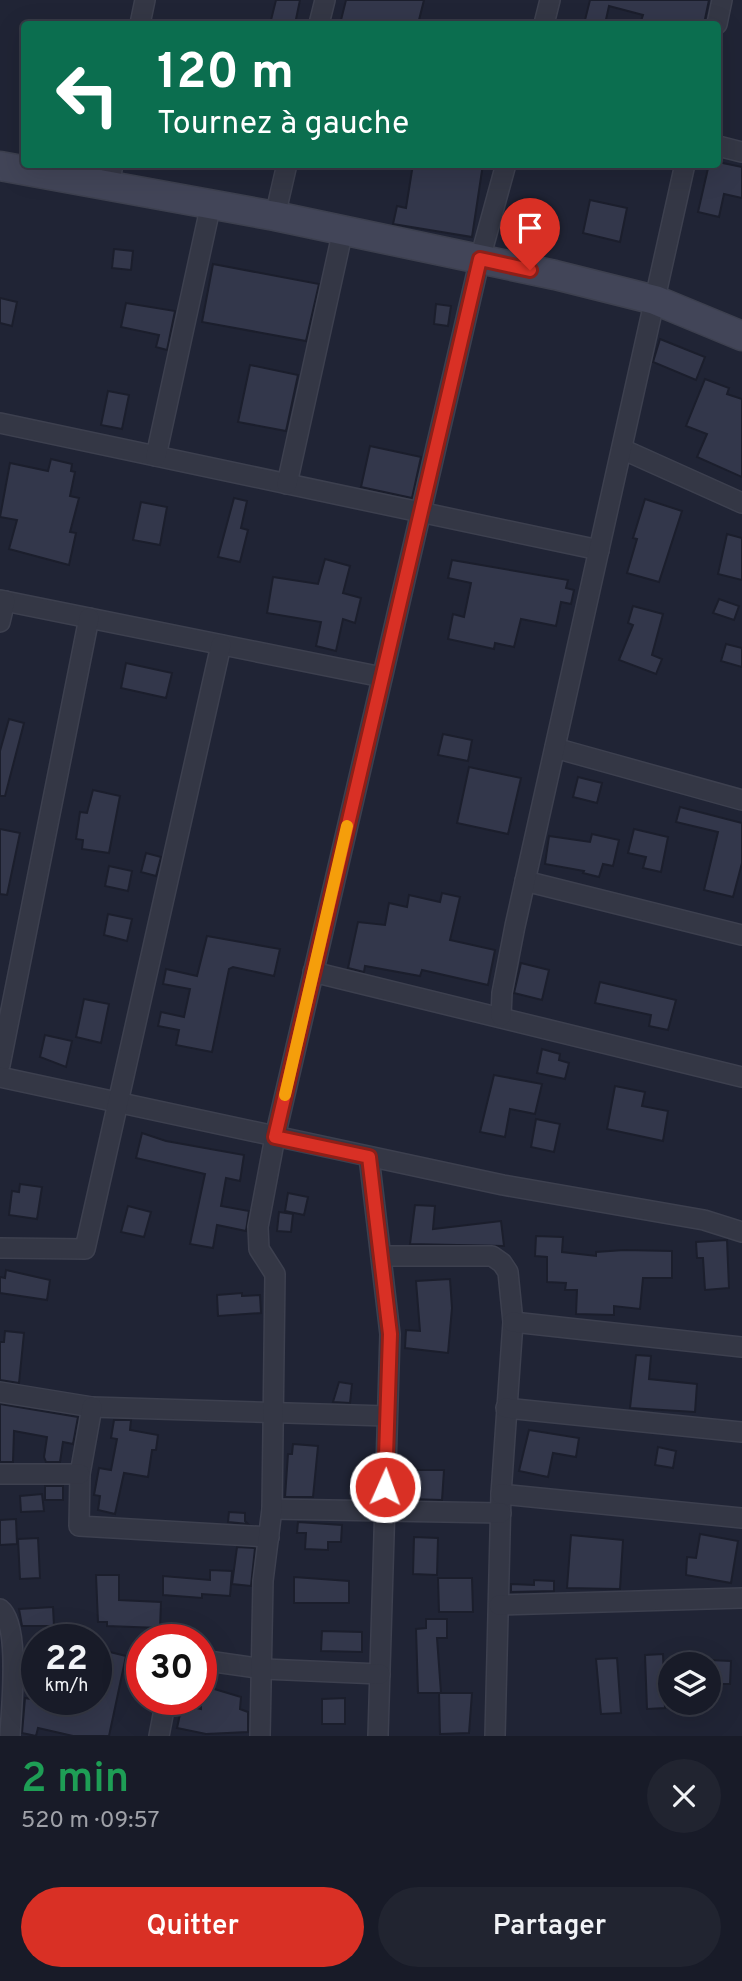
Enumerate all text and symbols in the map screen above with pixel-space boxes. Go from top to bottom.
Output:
text: 120 m [157,44,294,106]
icon: left [42,49,133,140]
text: Tournez à gauche [157,105,409,145]
pin [500,198,560,270]
icon: arrive [511,209,549,247]
position arrow [348,1450,422,1524]
speed limit sign: 30 [126,1624,217,1715]
text: 22 [45,1638,88,1682]
map controls [658,1652,721,1715]
button: layers [658,1652,721,1715]
text: km/h [45,1675,88,1698]
text: 2 min [21,1754,129,1807]
button: close [647,1759,721,1833]
text: 520 m · 09:57 [21,1807,159,1836]
button: Quitter [21,1887,364,1967]
button: Partager [378,1887,721,1967]

